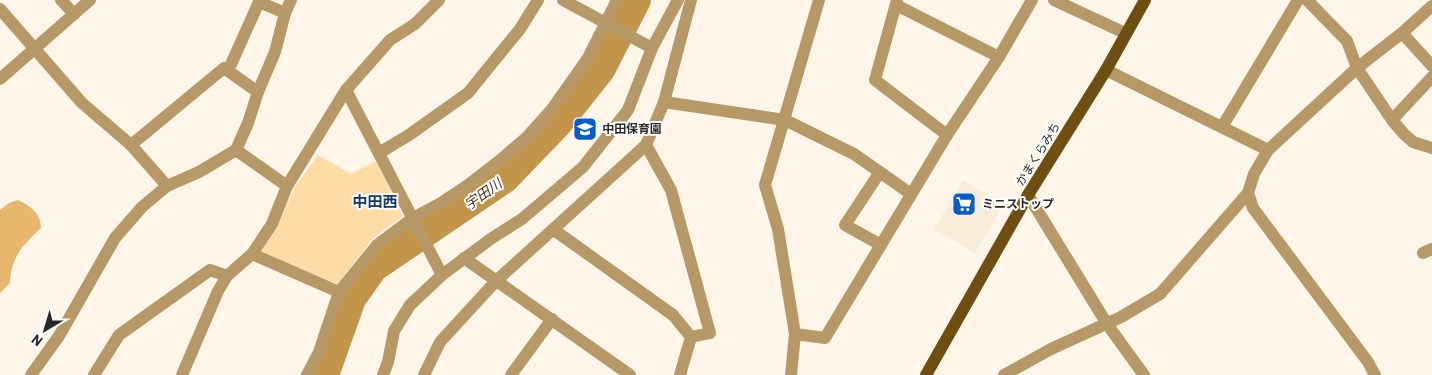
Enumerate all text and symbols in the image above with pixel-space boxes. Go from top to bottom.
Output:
school or university icon: 中田保育園 [572,116,598,142]
street label: かまくらみち [1012,119,1062,188]
place label: 中田保育園 [602,121,662,135]
water label: 宇田川 [461,173,506,213]
supermarket icon: ミニストップ [951,191,977,217]
district label: 中田西 [352,192,398,210]
place label: ミニストップ [982,196,1054,210]
north arrow [20,305,70,355]
text: N [28,331,46,350]

